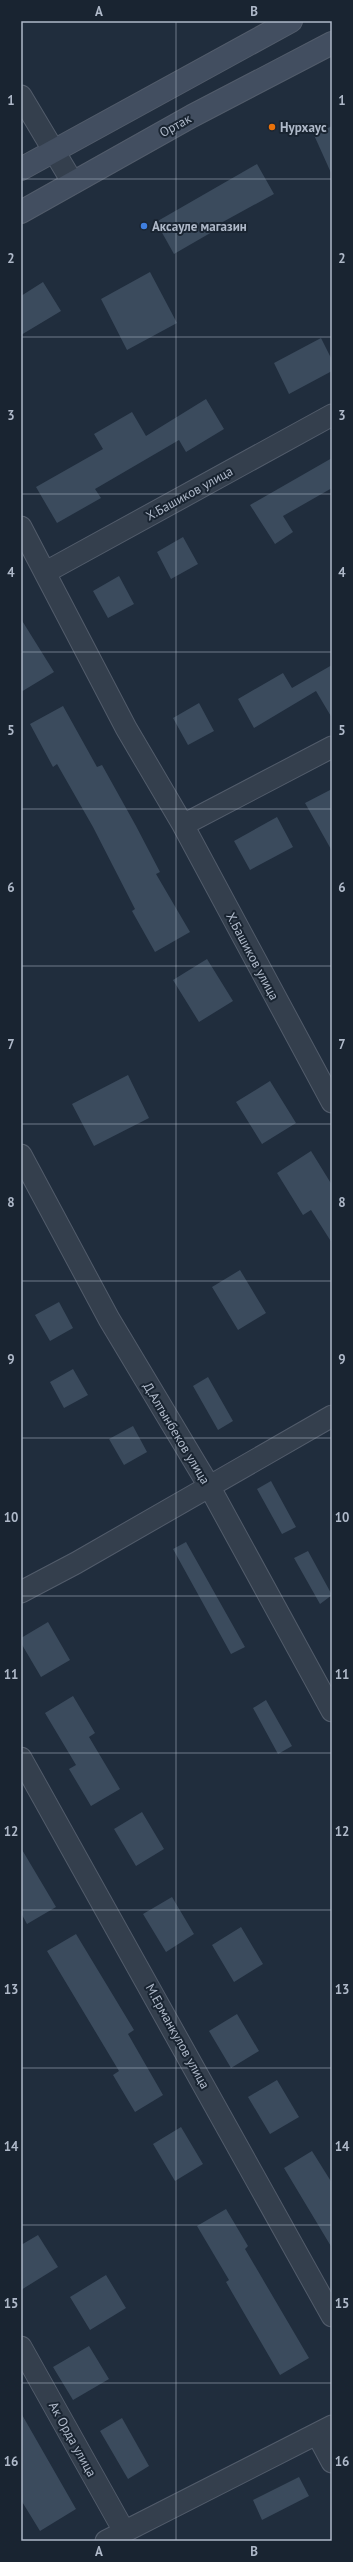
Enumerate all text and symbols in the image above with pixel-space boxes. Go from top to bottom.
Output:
text: A [95,3,103,20]
text: B [250,3,258,20]
text: 1 [7,92,15,109]
text: 1 [338,92,346,109]
street label: Ортак [156,109,195,141]
place label: Нурхаус [280,119,327,136]
marker: Нурхаус [267,122,277,132]
place label: Аксауле магазин [152,218,247,235]
marker: Аксауле магазин [139,221,149,231]
text: 2 [7,250,15,267]
text: 2 [338,250,346,267]
text: 3 [7,407,15,424]
text: 3 [338,407,346,424]
street label: Х.Башиков улица [143,462,236,524]
text: 4 [7,564,15,581]
text: 4 [338,564,346,581]
text: 5 [7,722,15,739]
text: 5 [338,722,346,739]
text: 6 [7,879,15,896]
text: 6 [338,879,346,896]
street label: Х.Башиков улица [222,909,283,1003]
text: 7 [7,1036,15,1053]
text: 7 [338,1036,346,1053]
text: 8 [7,1194,15,1211]
text: 8 [338,1194,346,1211]
text: 9 [7,1351,15,1368]
text: 9 [338,1351,346,1368]
street label: Д.Алтынбеков улица [139,1379,214,1487]
text: 10 [4,1509,18,1526]
text: 10 [335,1509,349,1526]
text: 11 [4,1666,18,1683]
text: 11 [335,1666,349,1683]
text: 12 [4,1823,18,1840]
text: 12 [335,1823,349,1840]
text: 13 [4,1981,18,1998]
street label: М.Ерманкулов улица [142,1981,213,2092]
text: 13 [335,1981,349,1998]
text: 14 [4,2138,19,2155]
text: 14 [335,2138,350,2155]
text: 15 [4,2295,18,2312]
text: 15 [335,2295,349,2312]
street label: Ак Орда улица [45,2399,100,2480]
text: 16 [4,2453,18,2470]
text: 16 [335,2453,349,2470]
text: A [95,2543,103,2560]
text: B [250,2543,258,2560]

